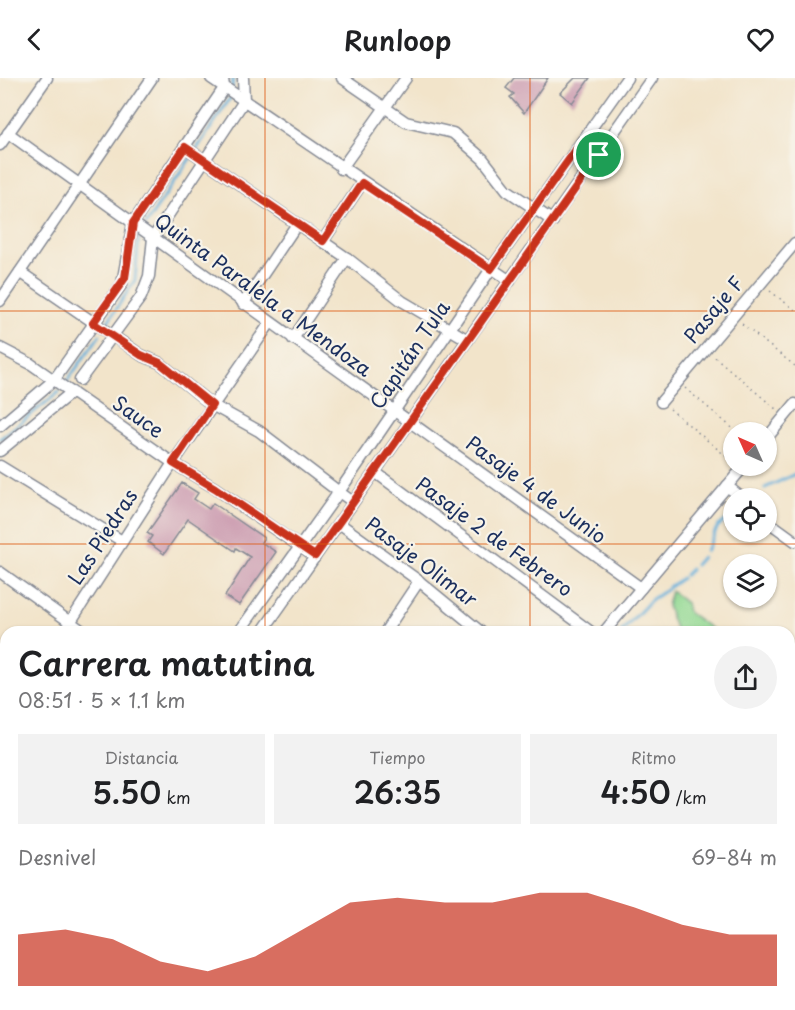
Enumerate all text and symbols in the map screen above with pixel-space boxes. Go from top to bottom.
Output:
text: Runloop [344,19,451,60]
icon: back [18,23,51,56]
icon: heart [744,23,777,56]
pin [573,129,624,180]
icon: arrive [582,138,615,171]
street label: Quinta Paralela a Mendoza [149,205,378,383]
street label: Pasaje F [676,269,750,350]
street label: Capitán Tula [362,294,457,415]
street label: Sauce [107,388,171,445]
north arrow [723,422,777,476]
map controls [723,422,777,608]
street label: Pasaje 4 de Junio [460,428,613,551]
street label: Pasaje 2 de Febrero [410,469,579,604]
street label: Las Piedras [60,483,144,590]
button: locate [723,488,777,542]
street label: Pasaje Olimar [359,509,484,613]
button: layers [723,554,777,608]
text: Carrera matutina [18,637,315,687]
button: share [714,646,777,709]
text: 08:51 · 5 × 1.1 km [18,685,185,715]
text: Distancia [105,745,178,769]
text: Tiempo [369,745,426,769]
text: Ritmo [631,745,676,769]
text: 5.50 [93,769,161,814]
text: 26:35 [353,769,442,814]
text: 4:50 [601,769,671,814]
text: km [161,785,190,809]
text: /km [671,785,706,809]
text: Desnivel [18,842,96,872]
text: 69–84 m [691,842,777,872]

